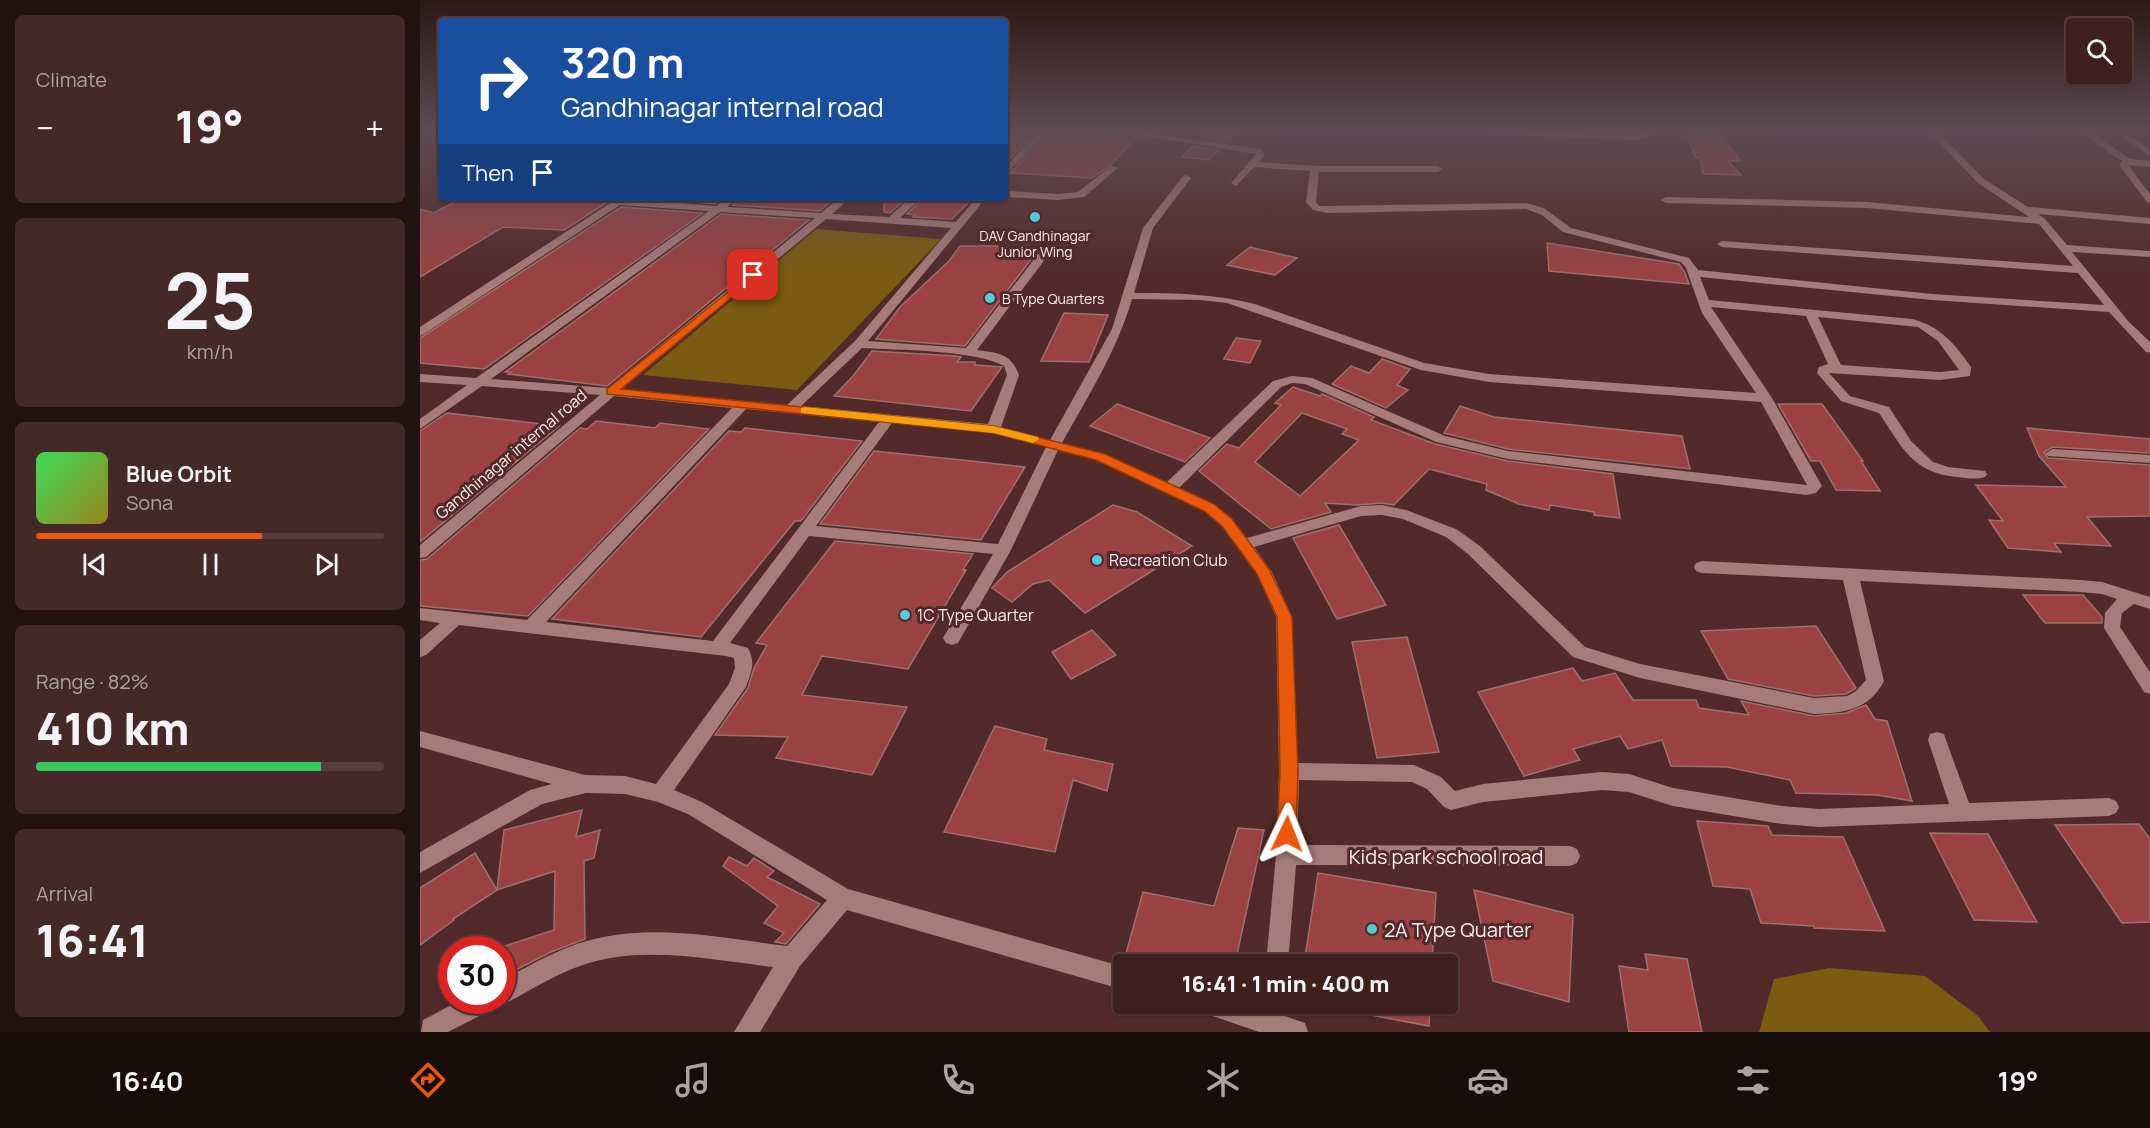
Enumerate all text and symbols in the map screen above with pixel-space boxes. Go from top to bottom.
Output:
map controls [2066,18,2132,84]
button: search [2066,18,2132,84]
text: 320 m [561,33,684,91]
icon: right [462,42,540,120]
text: Climate [36,66,107,93]
text: Gandhinagar internal road [561,88,884,125]
text: 19° [175,95,244,157]
text: − [36,105,54,150]
text: + [365,105,384,150]
icon: arrive [526,156,559,189]
text: Then [462,158,514,188]
marker: DAV Gandhinagar Junior Wing [1028,210,1042,224]
place label: DAV Gandhinagar Junior Wing [979,226,1091,261]
text: 25 [164,246,256,352]
pin [727,249,778,300]
icon: arrive [736,258,769,291]
place label: B Type Quarters [1002,289,1104,308]
marker: B Type Quarters [983,291,997,305]
text: km/h [187,338,233,365]
street label: Gandhinagar internal road [431,384,591,524]
text: Blue Orbit [126,459,232,489]
text: Sona [126,489,173,516]
icon: previous [78,548,111,581]
icon: pause [194,548,227,581]
icon: next [310,548,343,581]
place label: Recreation Club [1109,549,1227,571]
marker: Recreation Club [1090,553,1104,567]
place label: 1C Type Quarter [917,604,1034,626]
marker: 1C Type Quarter [898,608,912,622]
text: Range · 82% [36,668,149,695]
text: 410 km [36,697,190,759]
position arrow [1255,802,1319,866]
street label: Kids park school road [1349,843,1543,870]
text: Arrival [36,880,93,907]
text: 16:41 [36,909,149,971]
place label: 2A Type Quarter [1384,916,1531,943]
marker: 2A Type Quarter [1365,922,1379,936]
speed limit sign: 30 [438,936,516,1014]
text: 16:41 · 1 min · 400 m [1182,969,1389,999]
icon: directions [407,1059,449,1101]
icon: music [672,1059,714,1101]
icon: phone [937,1059,979,1101]
icon: climate [1202,1059,1244,1101]
icon: car [1467,1059,1509,1101]
icon: filters [1732,1059,1774,1101]
text: 16:40 [112,1062,184,1099]
text: 19° [1998,1062,2038,1099]

